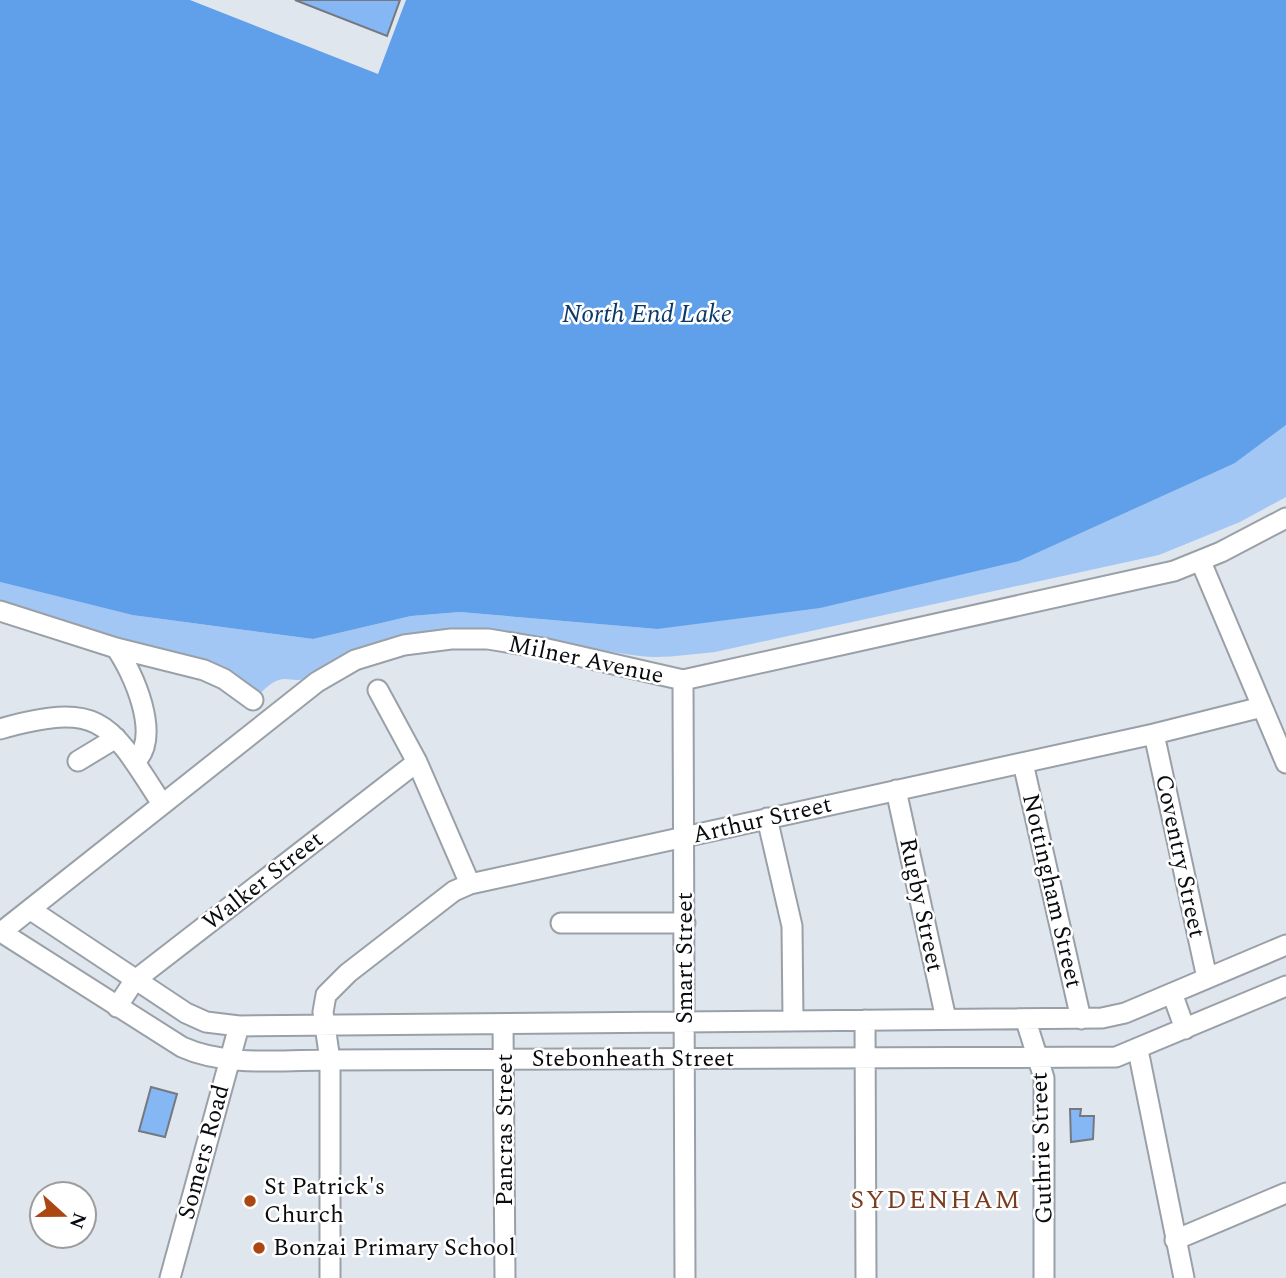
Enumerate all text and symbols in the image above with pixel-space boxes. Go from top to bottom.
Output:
water label: North End Lake [562,294,732,334]
street label: Milner Avenue [505,626,667,694]
street label: Coventry Street [1145,771,1215,941]
street label: Arthur Street [689,786,835,854]
street label: Nottingham Street [1012,790,1092,992]
street label: Walker Street [195,822,331,940]
street label: Rugby Street [889,835,953,975]
street label: Smart Street [667,892,703,1024]
street label: Stebonheath Street [532,1041,734,1077]
street label: Pancras Street [487,1054,523,1206]
street label: Guthrie Street [1021,1071,1063,1225]
street label: Somers Road [169,1080,239,1224]
place label: St Patrick's Church [264,1169,385,1233]
north arrow [28,1180,98,1250]
district label: SYDENHAM [850,1180,1022,1220]
marker: St Patrick's Church [242,1193,258,1209]
text: N [61,1208,94,1233]
place label: Bonzai Primary School [273,1230,516,1266]
marker: Bonzai Primary School [251,1240,267,1256]

